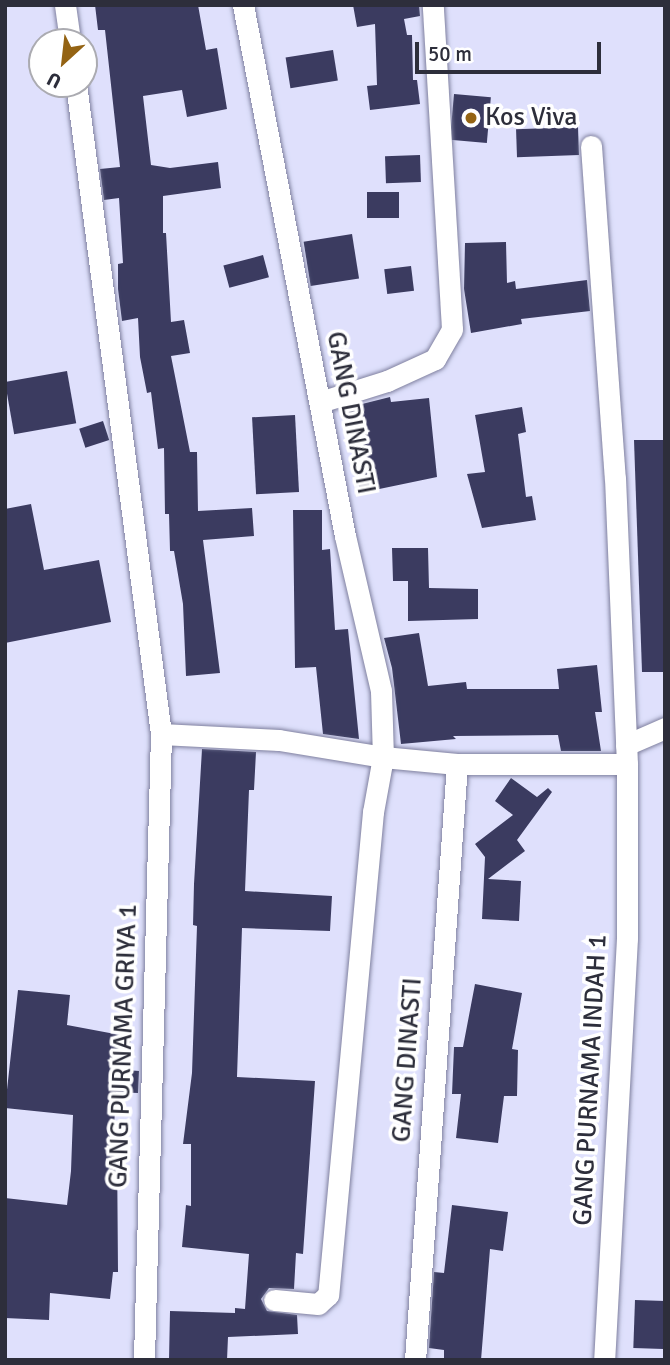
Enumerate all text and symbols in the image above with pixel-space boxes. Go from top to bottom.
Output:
north arrow [28,28,98,98]
scale bar [418,28,604,72]
text: 50 m [428,41,472,67]
text: U [43,66,66,94]
place label: Kos Viva [485,102,577,134]
marker: Kos Viva [463,110,479,126]
street label: GANG DINASTI [319,329,381,497]
street label: GANG PURNAMA GRIYA 1 [103,904,145,1188]
street label: GANG PURNAMA INDAH 1 [568,934,614,1226]
street label: GANG DINASTI [387,977,429,1143]

